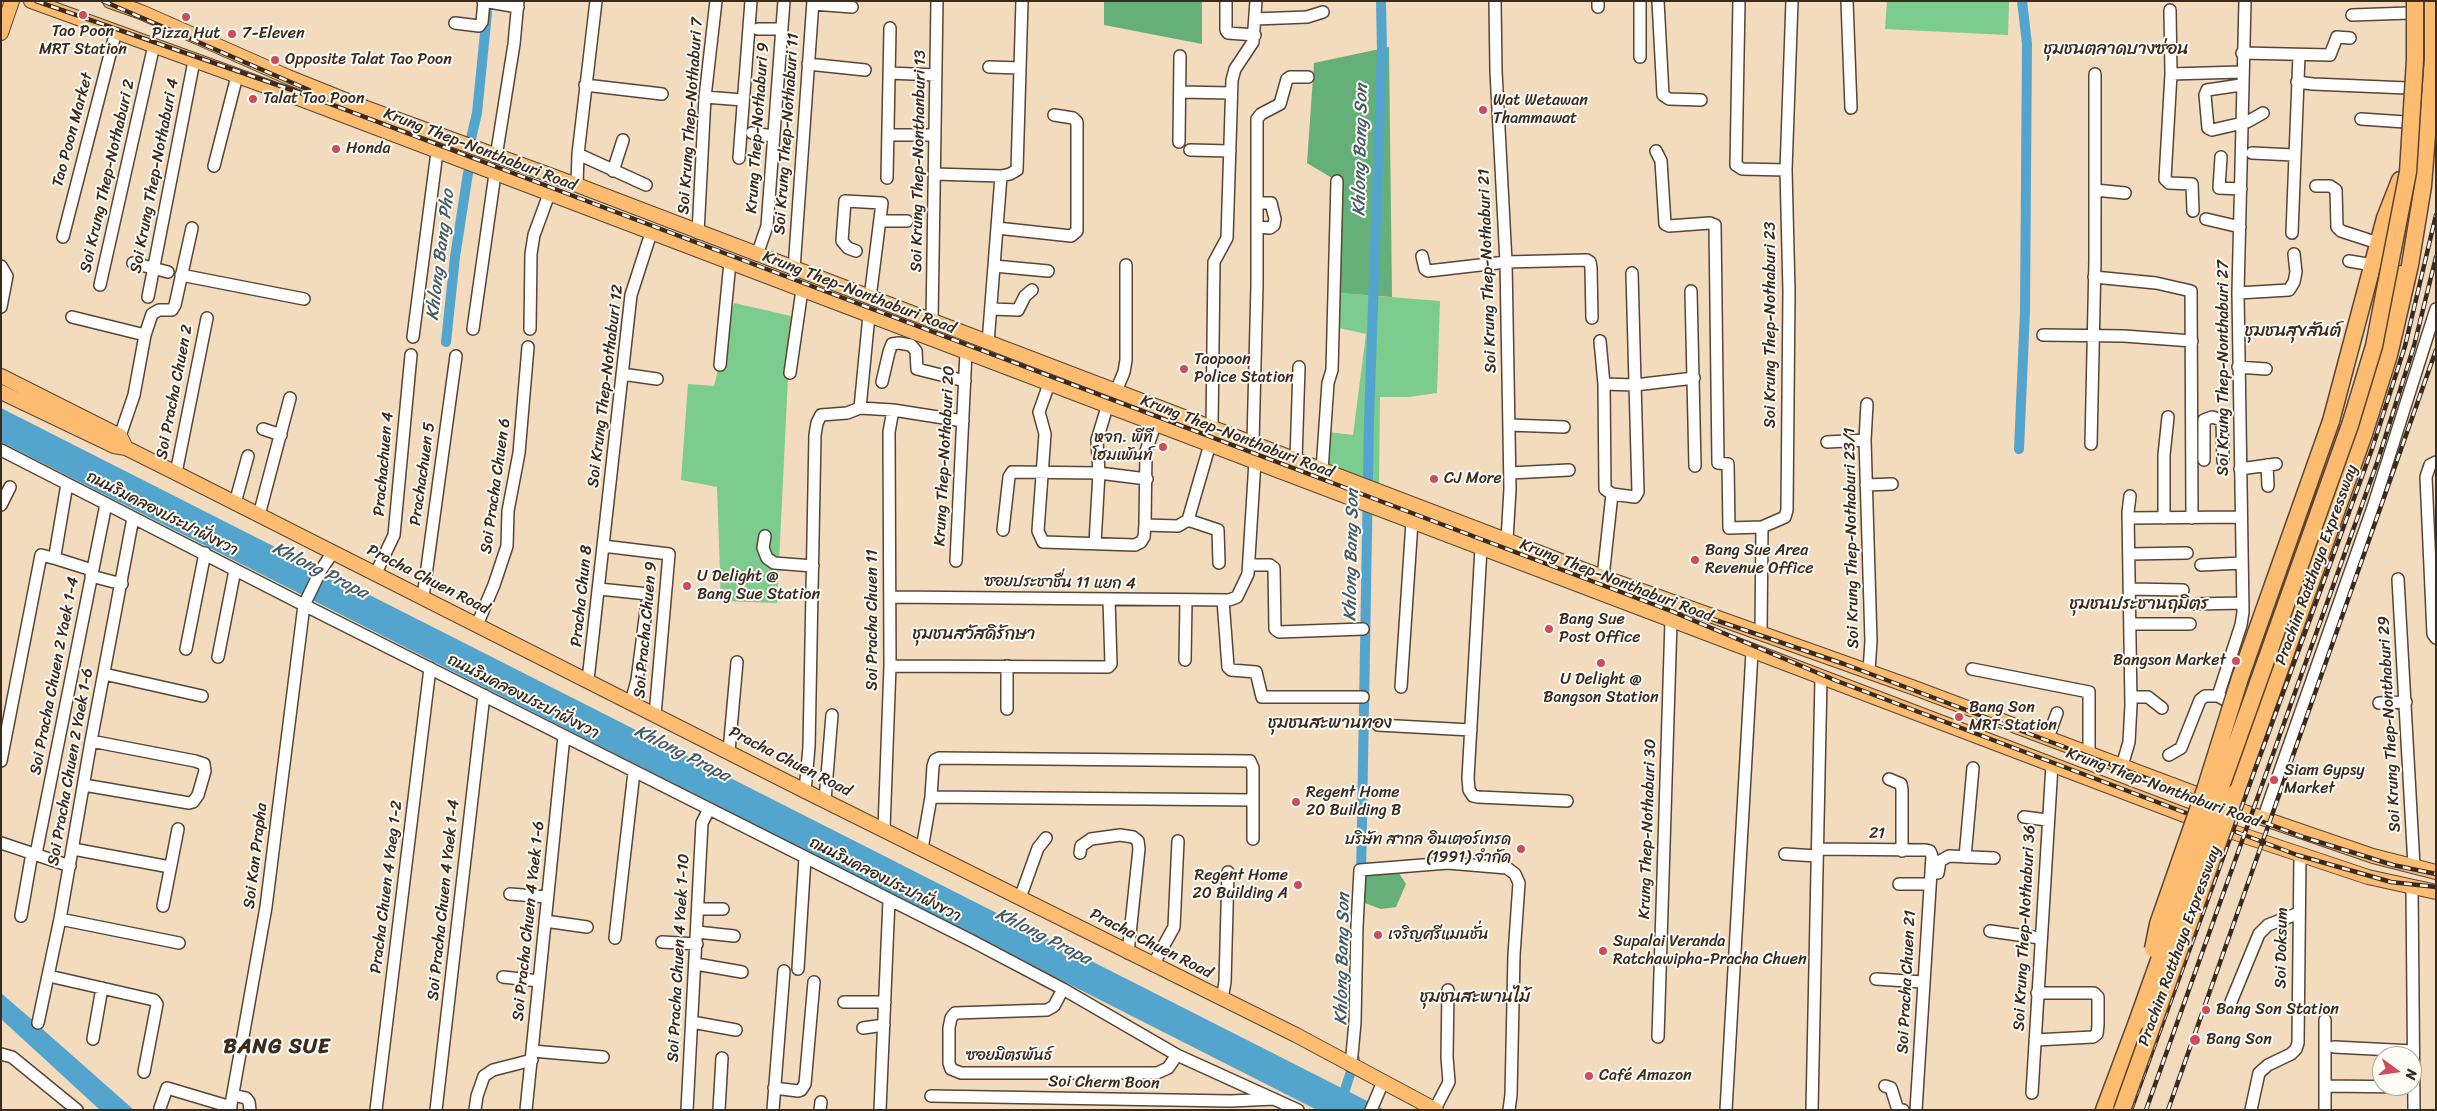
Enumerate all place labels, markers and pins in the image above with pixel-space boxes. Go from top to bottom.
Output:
marker: Tao Poon MRT Station [77,9,89,21]
marker: Pizza Hut [180,11,192,23]
place label: Tao Poon MRT Station [39,22,127,60]
place label: Pizza Hut [152,24,220,44]
place label: 7-Eleven [242,24,305,44]
marker: 7-Eleven [226,28,238,40]
place label: Opposite Talat Tao Poon [285,50,452,70]
marker: Opposite Talat Tao Poon [269,54,281,66]
place label: Talat Tao Poon [263,89,365,109]
place label: Wat Wetawan Thammawat [1493,91,1588,129]
marker: Talat Tao Poon [247,93,259,105]
marker: Wat Wetawan Thammawat [1477,104,1489,116]
place label: Honda [346,139,391,159]
marker: Honda [330,143,342,155]
place label: Taopoon Police Station [1194,350,1294,388]
marker: Taopoon Police Station [1178,363,1190,375]
place label: หจก. พีที โฮมเพ้นท์ [1092,428,1153,466]
marker: หจก. พีที โฮมเพ้นท์ [1157,441,1169,453]
place label: CJ More [1444,469,1502,489]
marker: CJ More [1428,473,1440,485]
place label: Bang Sue Area Revenue Office [1705,541,1813,579]
marker: Bang Sue Area Revenue Office [1689,554,1701,566]
place label: U Delight @ Bang Sue Station [697,567,820,605]
marker: U Delight @ Bang Sue Station [681,580,693,592]
place label: Bang Sue Post Office [1559,610,1641,648]
marker: Bang Sue Post Office [1543,623,1555,635]
place label: Bangson Market [2113,651,2226,671]
marker: Bangson Market [2230,655,2242,667]
marker: U Delight @ Bangson Station [1595,657,1607,669]
place label: U Delight @ Bangson Station [1543,670,1659,708]
place label: Bang Son MRT Station [1969,698,2057,736]
marker: Bang Son MRT Station [1953,711,1965,723]
place label: Siam Gypsy Market [2284,761,2365,799]
marker: Siam Gypsy Market [2268,774,2280,786]
place label: Regent Home 20 Building B [1306,783,1401,821]
marker: Regent Home 20 Building B [1290,796,1302,808]
place label: บริษัท สากล อินเตอร์เทรด (1991) จำกัด [1345,830,1511,868]
marker: บริษัท สากล อินเตอร์เทรด (1991) จำกัด [1515,843,1527,855]
place label: Regent Home 20 Building A [1193,866,1288,904]
marker: Regent Home 20 Building A [1292,879,1304,891]
place label: เจริญศรีแมนชั่น [1388,925,1489,945]
marker: เจริญศรีแมนชั่น [1372,929,1384,941]
place label: Supalai Veranda Ratchawipha-Pracha Chuen [1613,932,1807,970]
marker: Supalai Veranda Ratchawipha-Pracha Chuen [1597,945,1609,957]
place label: Bang Son Station [2216,1000,2339,1020]
marker: Bang Son Station [2200,1004,2212,1016]
place label: Bang Son [2206,1030,2272,1050]
marker: Bang Son [2188,1033,2202,1047]
place label: Café Amazon [1599,1066,1692,1086]
marker: Café Amazon [1583,1070,1595,1082]

